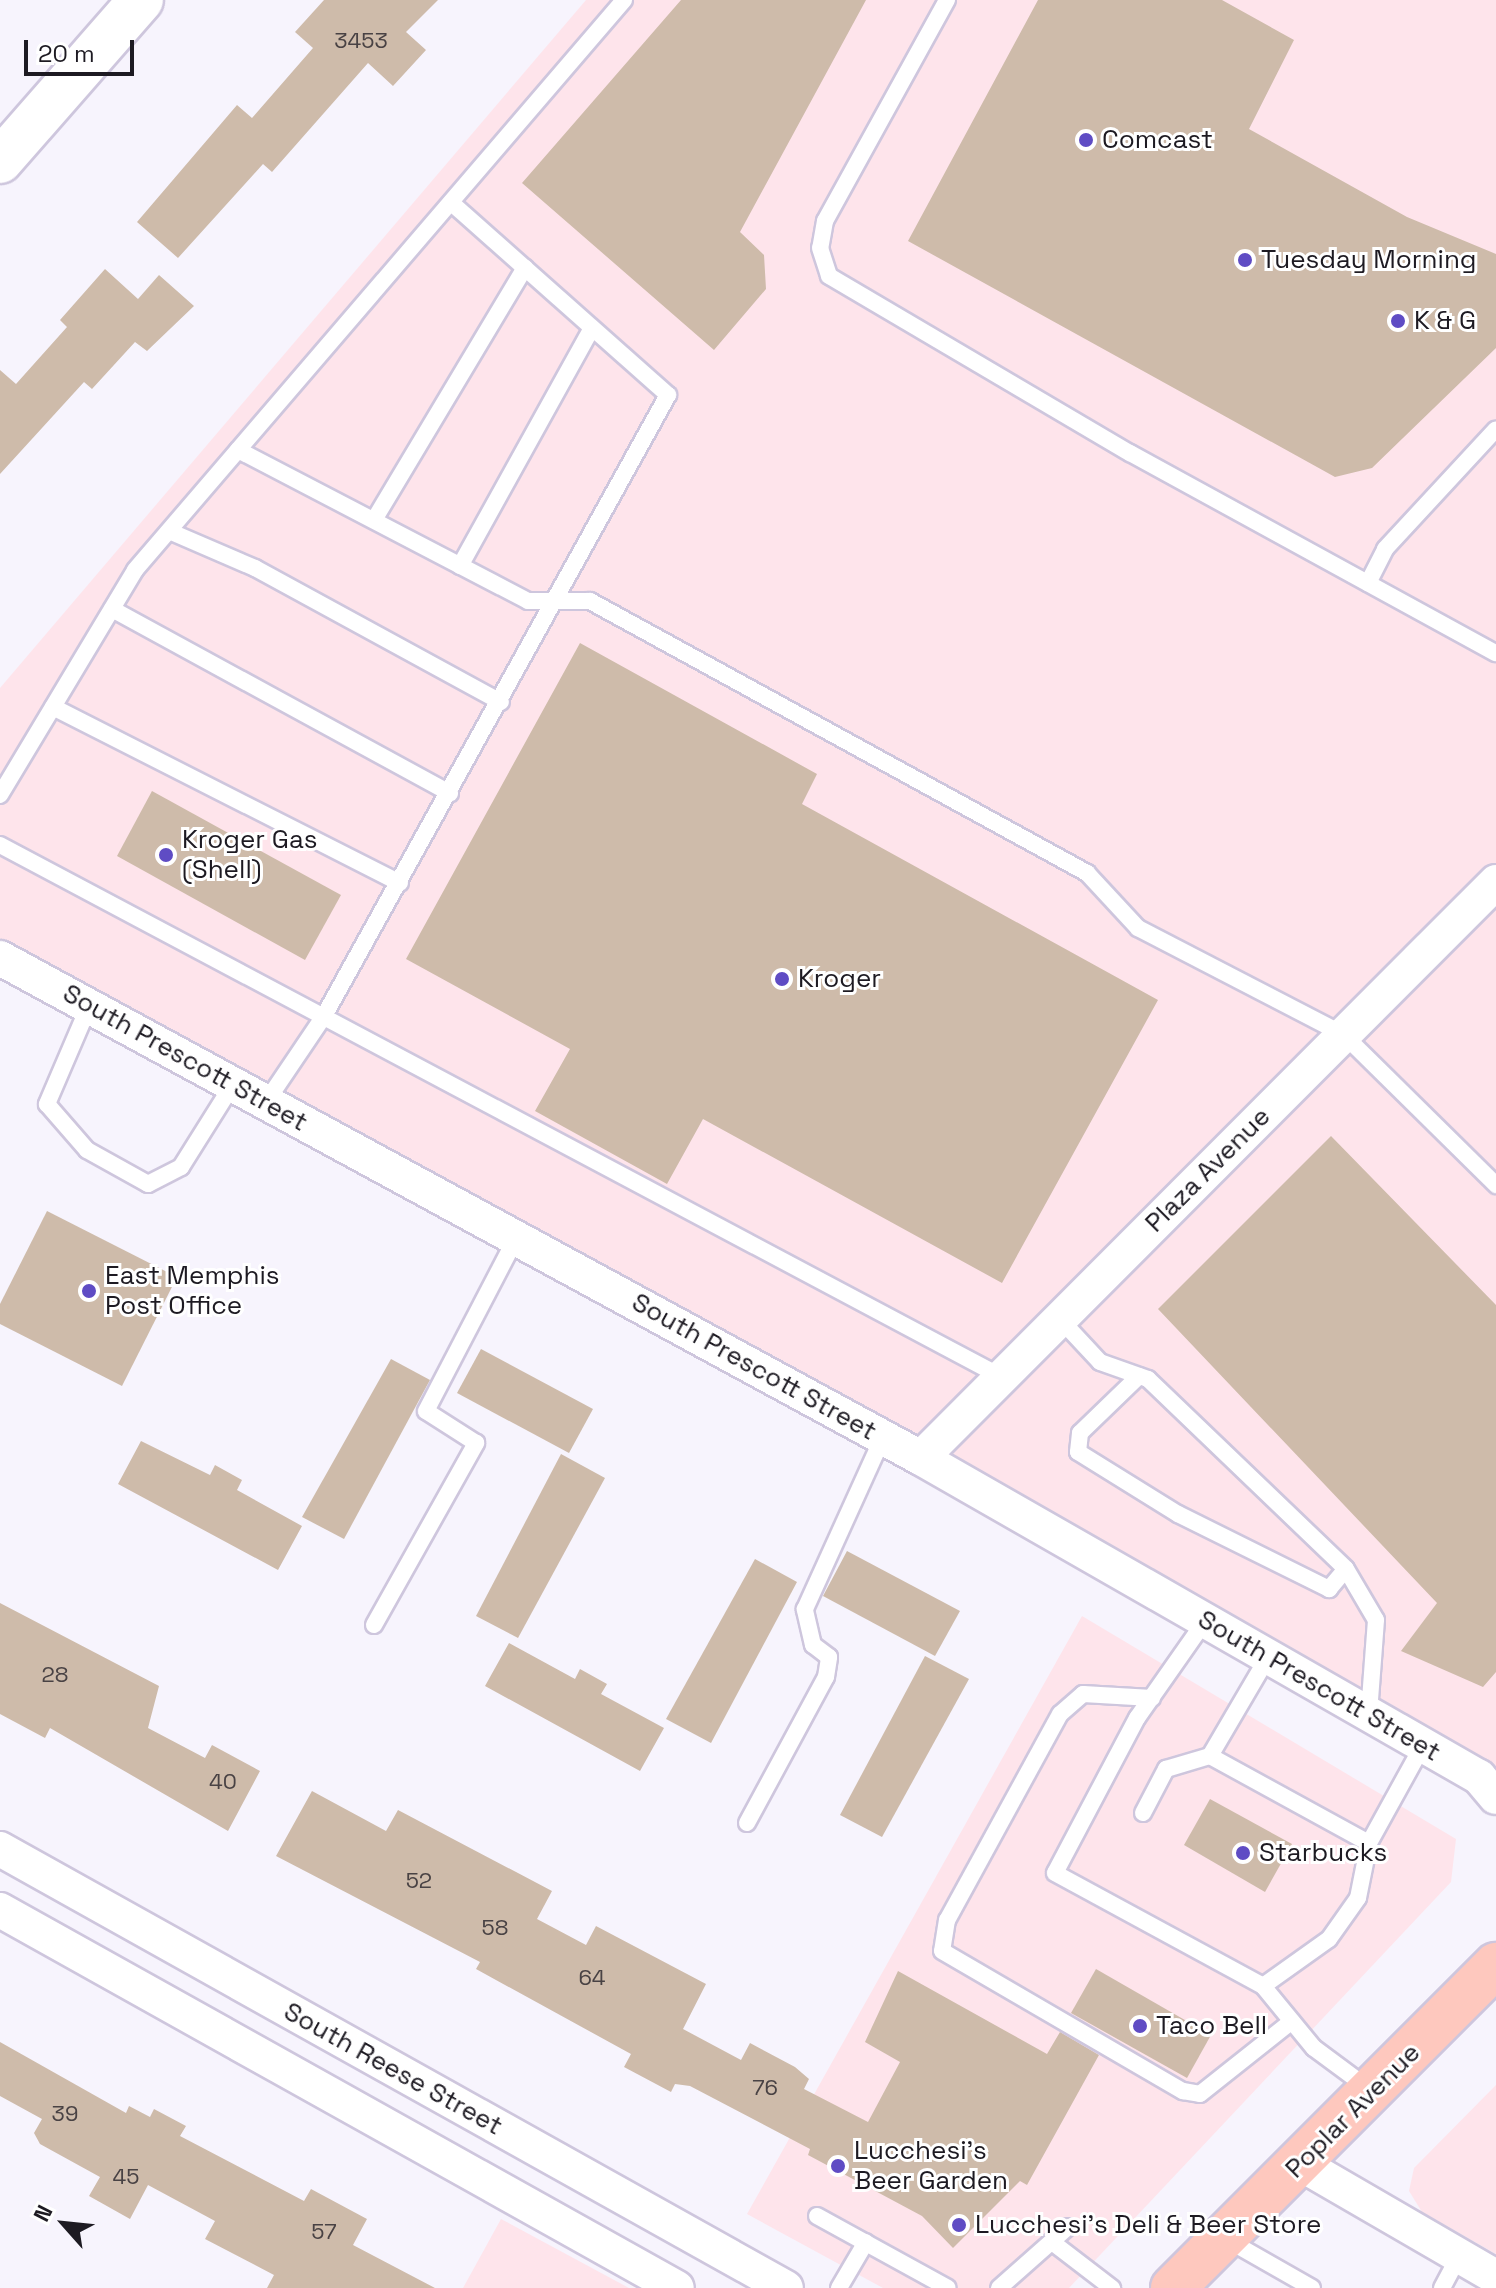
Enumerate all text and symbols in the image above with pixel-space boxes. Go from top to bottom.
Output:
scale bar [28,24,138,74]
house number: 3453 [334,28,388,54]
text: 20 m [38,38,95,69]
place label: Comcast [1102,124,1213,156]
marker: Comcast [1077,131,1095,149]
place label: Tuesday Morning [1261,244,1477,276]
marker: Tuesday Morning [1236,251,1254,269]
place label: K & G [1414,305,1476,337]
marker: K & G [1389,312,1407,330]
place label: Kroger Gas (Shell) [182,824,318,886]
marker: Kroger Gas (Shell) [157,846,175,864]
place label: Kroger [798,963,881,995]
marker: Kroger [773,970,791,988]
street label: South Prescott Street [57,978,313,1138]
street label: Plaza Avenue [1139,1101,1277,1239]
place label: East Memphis Post Office [105,1260,280,1322]
marker: East Memphis Post Office [80,1282,98,1300]
street label: South Prescott Street [626,1287,882,1447]
street label: South Prescott Street [1192,1604,1446,1768]
house number: 28 [42,1662,68,1688]
house number: 40 [209,1769,237,1795]
place label: Starbucks [1259,1837,1387,1869]
marker: Starbucks [1234,1844,1252,1862]
house number: 52 [406,1868,432,1894]
house number: 58 [482,1915,508,1941]
house number: 64 [578,1965,606,1991]
street label: South Reese Street [278,1996,508,2142]
place label: Taco Bell [1156,2010,1267,2042]
marker: Taco Bell [1131,2017,1149,2035]
street label: Poplar Avenue [1279,2037,1427,2185]
house number: 76 [752,2075,778,2101]
house number: 39 [52,2101,78,2127]
place label: Lucchesi's Beer Garden [854,2135,1008,2196]
marker: Lucchesi's Beer Garden [829,2157,847,2175]
house number: 45 [113,2164,139,2190]
north arrow [24,2184,104,2264]
text: N [27,2200,58,2226]
place label: Lucchesi's Deli & Beer Store [975,2209,1321,2241]
marker: Lucchesi's Deli & Beer Store [950,2216,968,2234]
house number: 57 [311,2219,337,2245]

